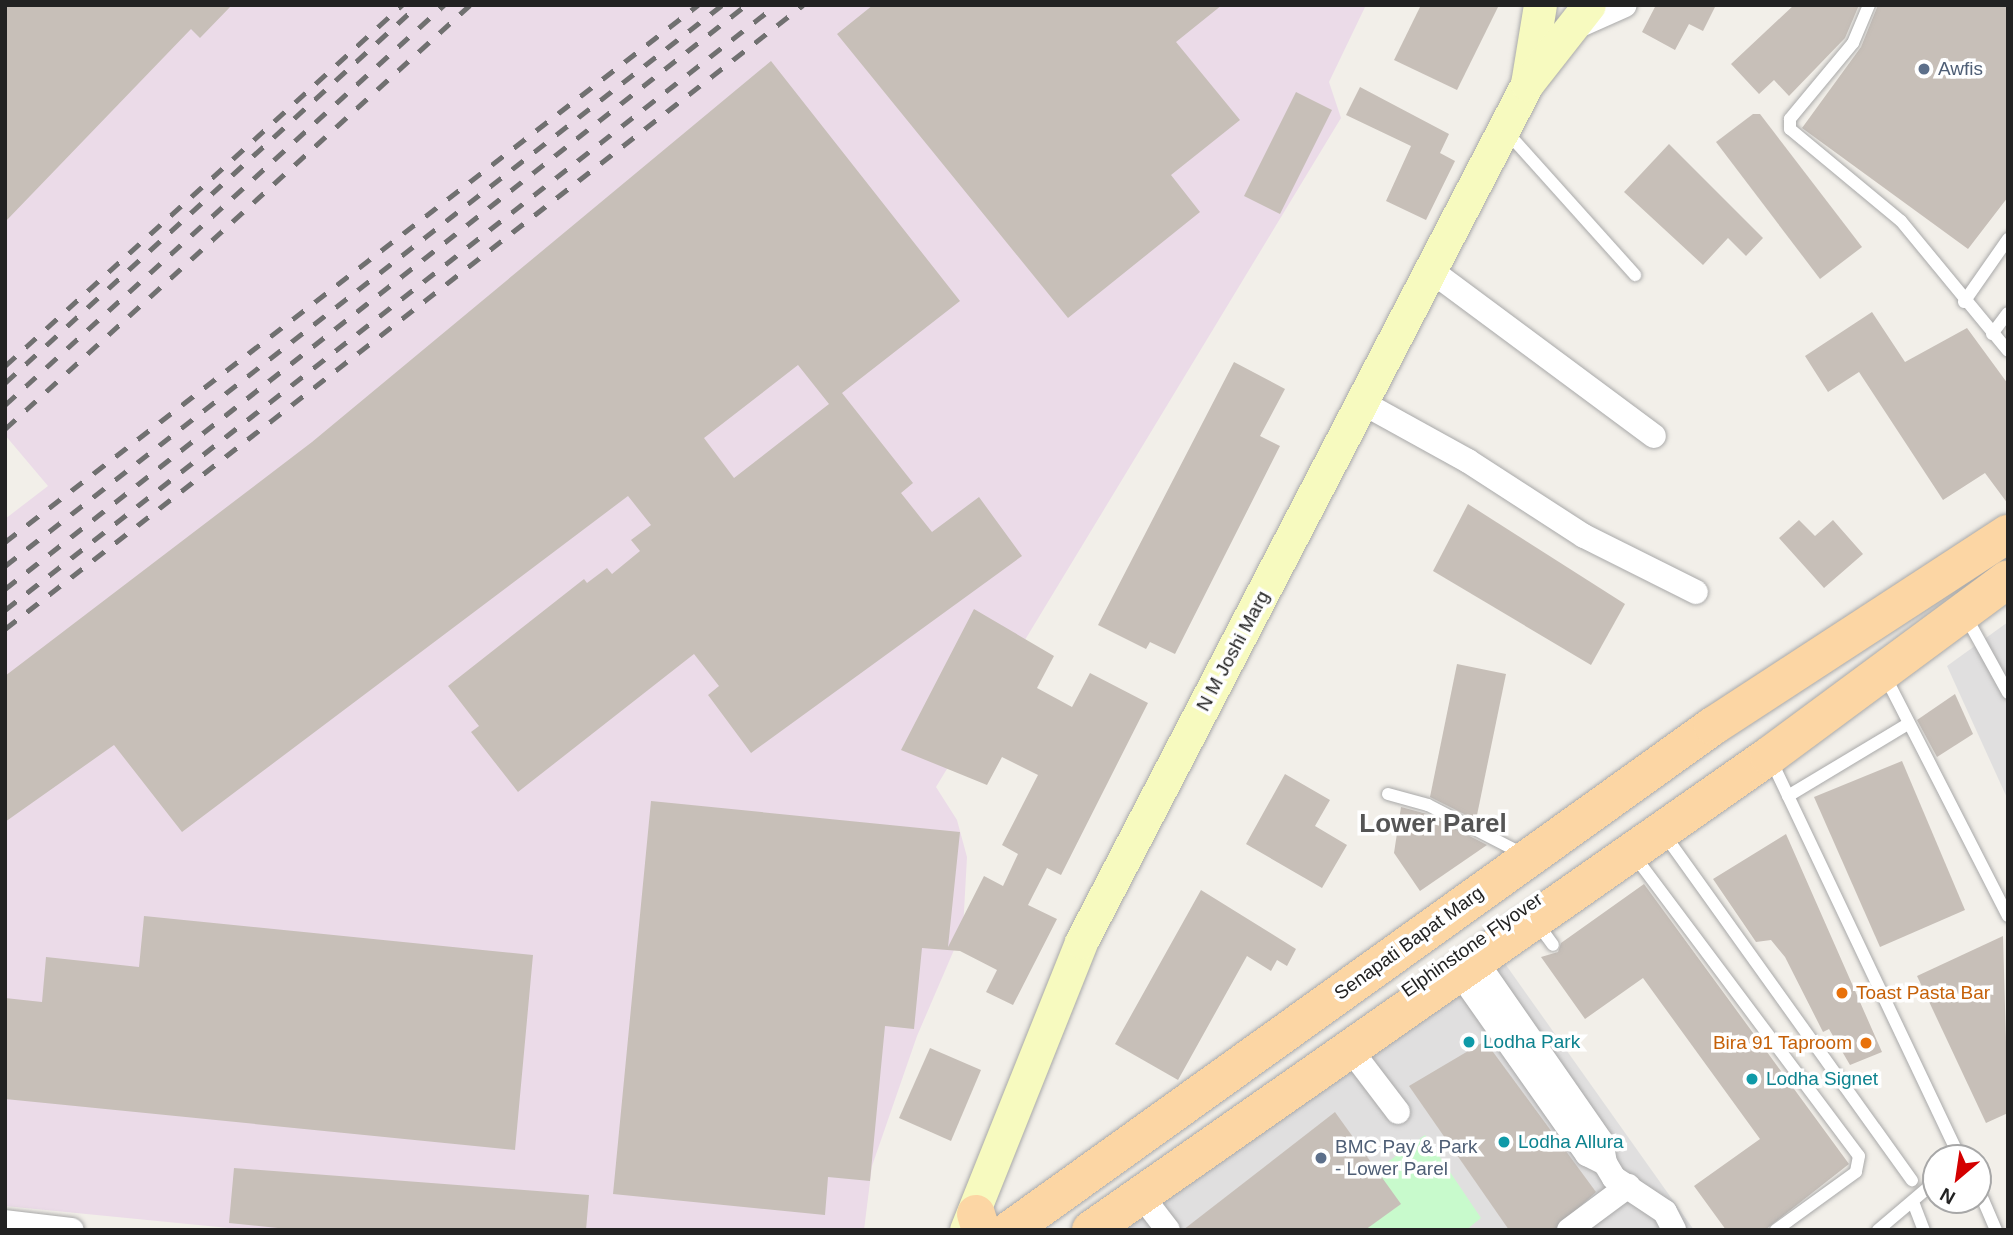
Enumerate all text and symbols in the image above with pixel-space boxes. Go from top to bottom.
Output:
place label: Awfis [1938,58,1983,80]
marker: Awfis [1916,61,1932,77]
street label: N M Joshi Marg [1192,587,1274,715]
district label: Lower Parel [1359,808,1507,840]
street label: Senapati Bapat Marg [1330,881,1488,1005]
street label: Elphinstone Flyover [1397,888,1547,1002]
place label: Toast Pasta Bar [1856,982,1990,1004]
marker: Toast Pasta Bar [1834,985,1850,1001]
place label: Lodha Park [1483,1031,1580,1053]
place label: Bira 91 Taproom [1713,1032,1852,1054]
marker: Lodha Park [1461,1034,1477,1050]
marker: Bira 91 Taproom [1858,1035,1874,1051]
place label: Lodha Signet [1766,1068,1878,1090]
marker: Lodha Signet [1744,1071,1760,1087]
place label: Lodha Allura [1518,1131,1625,1153]
marker: Lodha Allura [1496,1134,1512,1150]
place label: BMC Pay & Park - Lower Parel [1335,1136,1478,1180]
north arrow [1922,1144,1992,1214]
marker: BMC Pay & Park - Lower Parel [1313,1150,1329,1166]
text: N [1936,1184,1959,1209]

